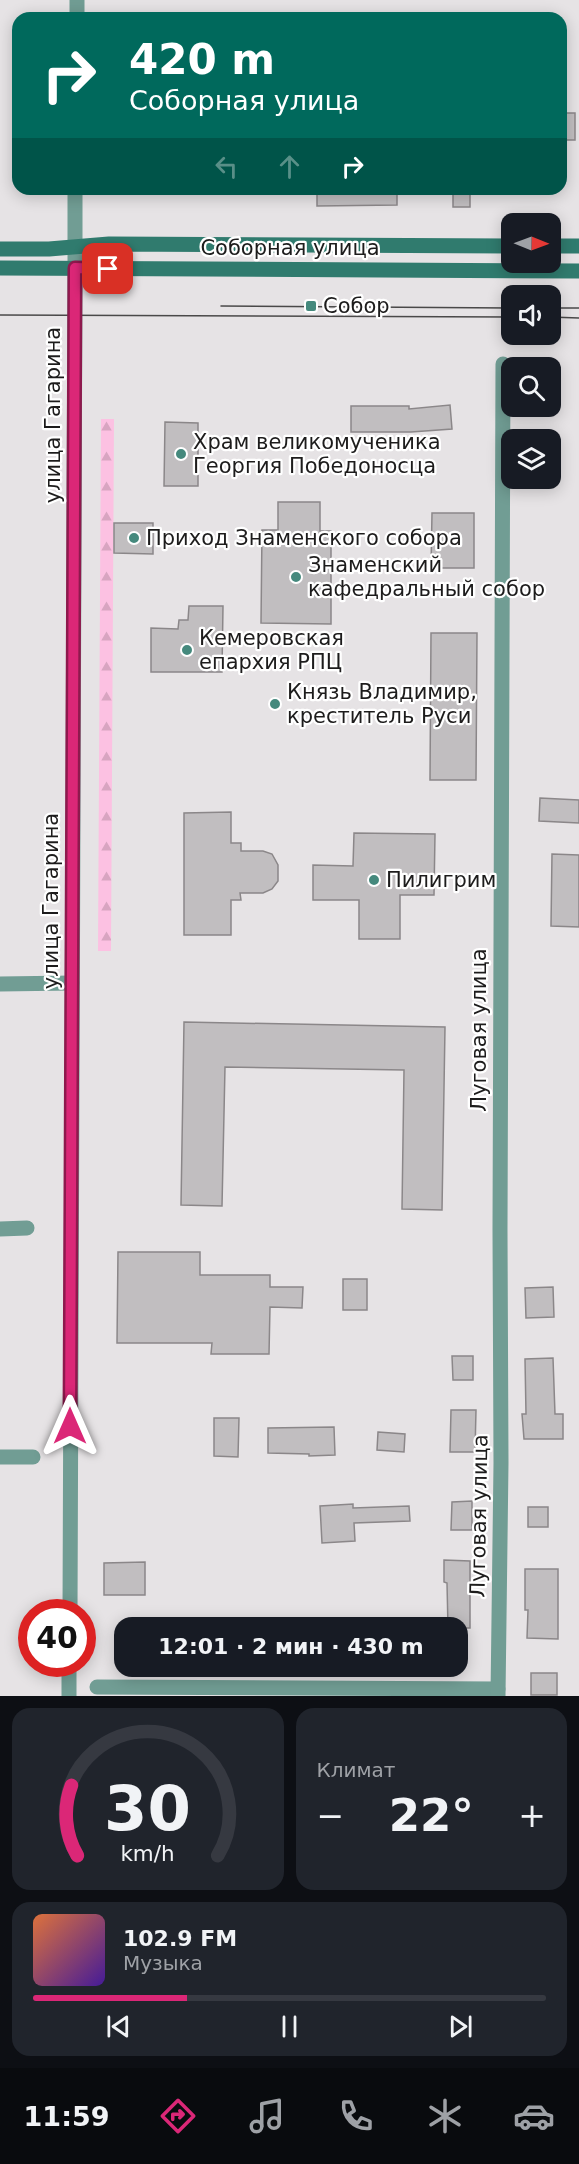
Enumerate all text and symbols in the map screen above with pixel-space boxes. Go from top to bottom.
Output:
text: 420 m [129,35,275,84]
icon: right [30,36,108,114]
text: Соборная улица [129,85,359,116]
icon: left [210,150,243,183]
icon: ahead [273,150,306,183]
icon: right [336,150,369,183]
north arrow [501,213,561,273]
map controls [501,213,561,489]
street label: Соборная улица [200,236,380,260]
pin [82,243,133,294]
icon: arrive [91,252,124,285]
button: sound [501,285,561,345]
place label: Собор [323,294,390,318]
marker: Собор [304,299,318,313]
street label: улица Гагарина [41,327,65,503]
button: search [501,357,561,417]
button: layers [501,429,561,489]
place label: Храм великомученика Георгия Победоносца [193,430,441,478]
marker: Храм великомученика Георгия Победоносца [174,447,188,461]
place label: Приход Знаменского собора [146,526,462,550]
marker: Приход Знаменского собора [127,531,141,545]
place label: Знаменский кафедральный собор [308,553,545,601]
marker: Знаменский кафедральный собор [289,570,303,584]
place label: Кемеровская епархия РПЦ [199,626,344,674]
marker: Кемеровская епархия РПЦ [180,643,194,657]
place label: Князь Владимир, креститель Руси [287,680,477,728]
marker: Князь Владимир, креститель Руси [268,697,282,711]
street label: улица Гагарина [39,813,63,989]
place label: Пилигрим [386,868,496,892]
marker: Пилигрим [367,873,381,887]
street label: Луговая улица [467,948,491,1112]
position arrow [38,1394,102,1458]
street label: Луговая улица [466,1434,492,1598]
speed limit sign: 40 [18,1599,96,1677]
text: 12:01 · 2 мин · 430 m [158,1634,424,1659]
text: Климат [317,1758,395,1782]
text: 30 [104,1772,191,1845]
text: 22° [389,1789,474,1842]
text: − [317,1796,344,1835]
text: + [518,1796,546,1835]
text: km/h [121,1841,175,1866]
text: 102.9 FM [123,1926,237,1951]
text: Музыка [123,1951,203,1975]
icon: previous [102,2010,135,2043]
icon: pause [273,2010,306,2043]
icon: next [444,2010,477,2043]
icon: directions [157,2095,199,2137]
icon: music [246,2095,288,2137]
icon: phone [335,2095,377,2137]
icon: climate [424,2095,466,2137]
icon: car [513,2095,555,2137]
text: 11:59 [24,2101,110,2132]

